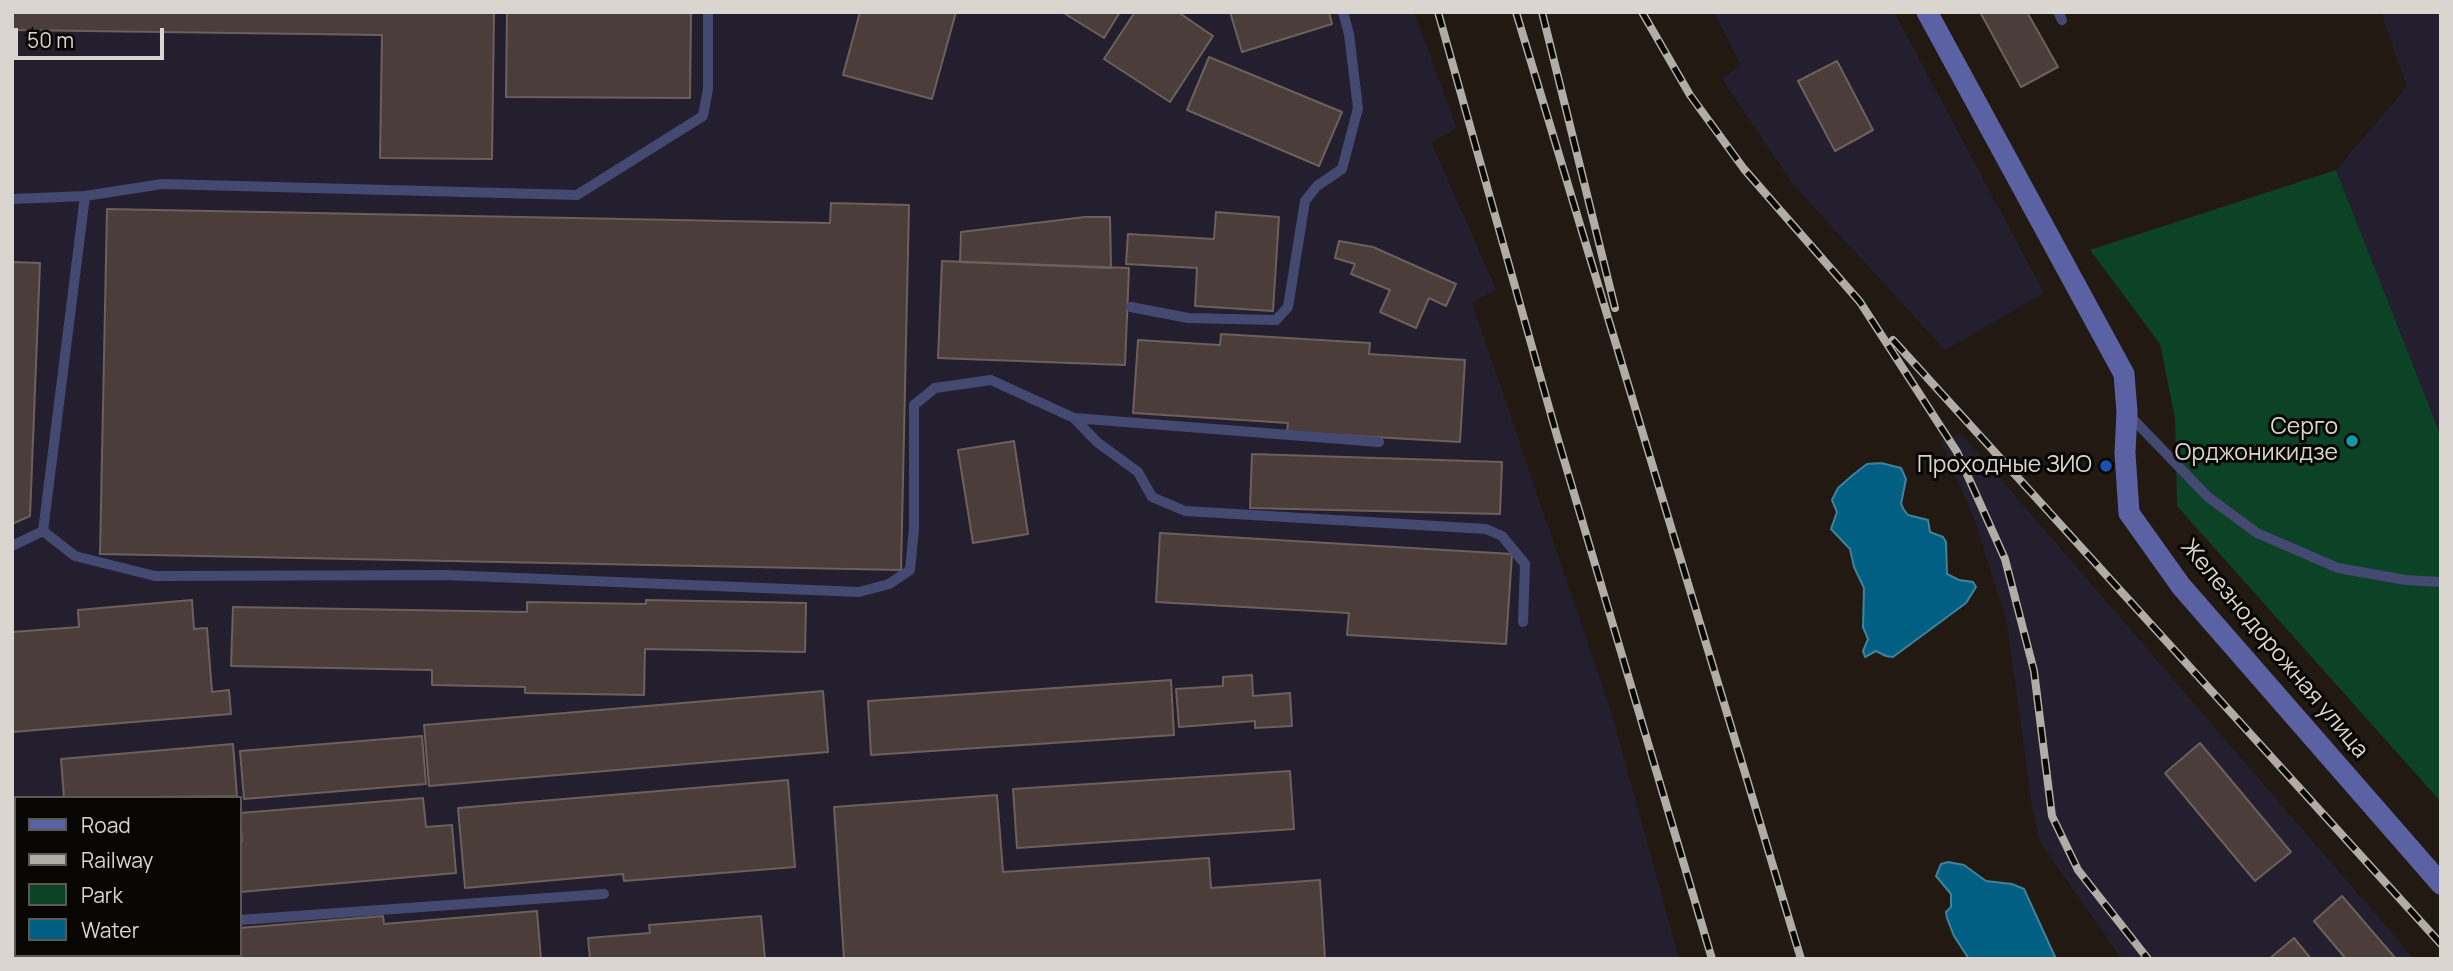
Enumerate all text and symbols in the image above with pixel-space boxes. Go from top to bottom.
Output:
scale bar [18,14,168,58]
text: 50 m [27,26,74,54]
place label: Серго Орджоникидзе [2175,414,2338,468]
marker: Серго Орджоникидзе [2344,433,2360,449]
place label: Проходные ЗИО [1917,452,2092,480]
marker: Проходные ЗИО [2098,458,2114,474]
street label: Железнодорожная улица [2174,534,2374,764]
legend [14,796,242,957]
text: Road [81,811,131,839]
text: Railway [81,846,153,874]
text: Park [81,881,123,909]
text: Water [81,916,139,944]

